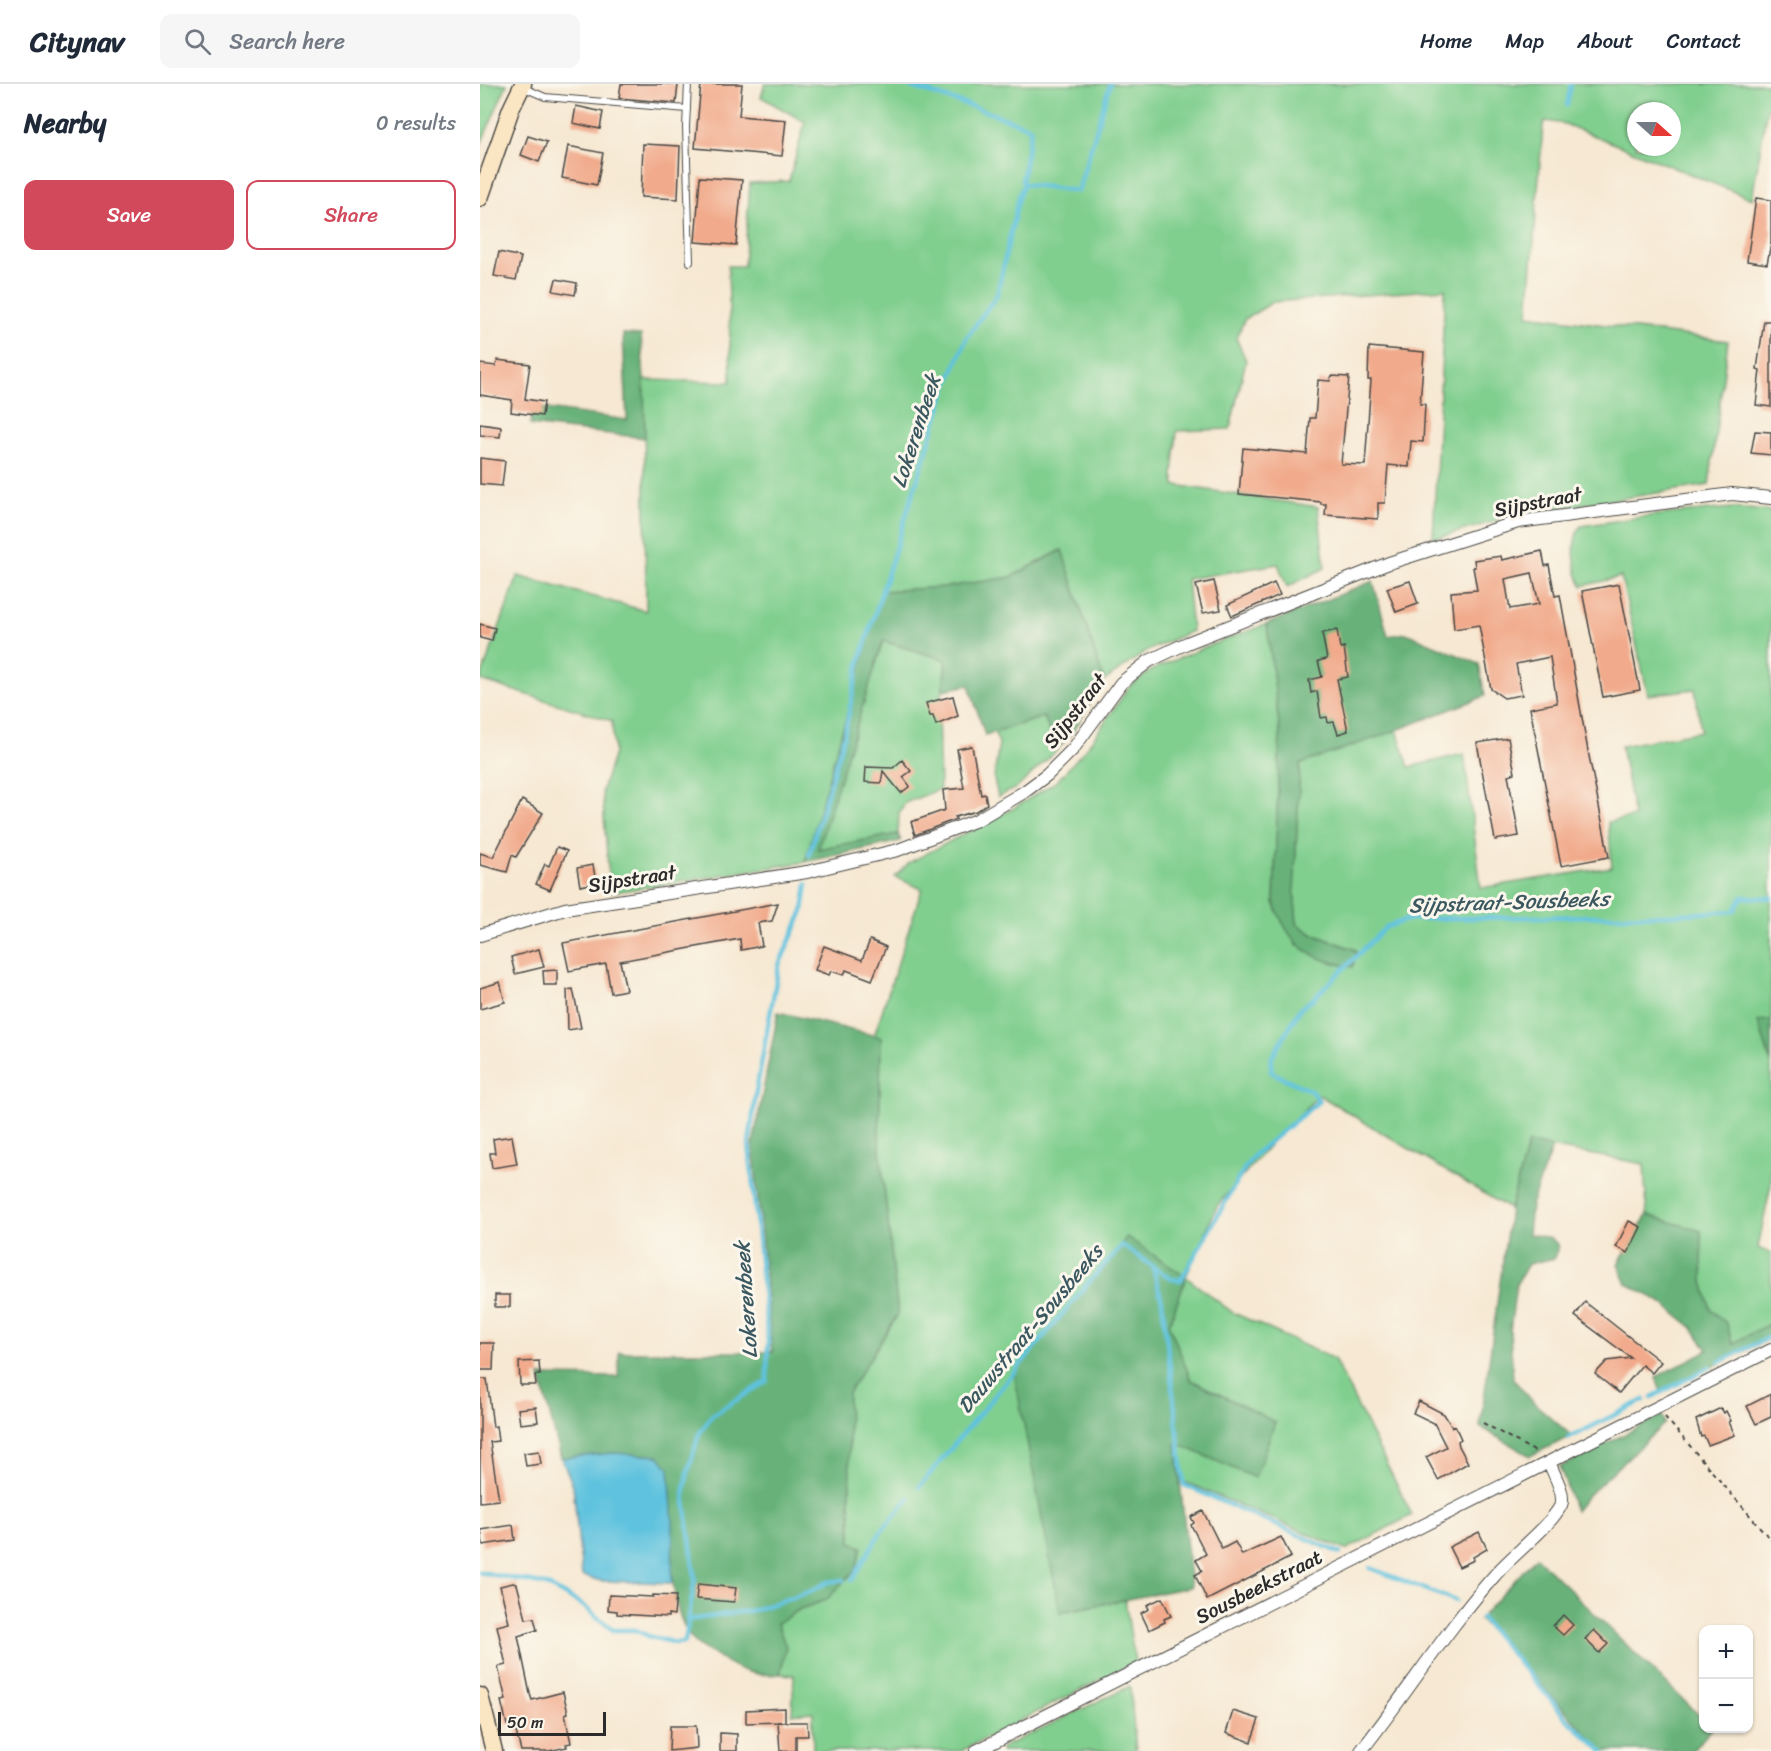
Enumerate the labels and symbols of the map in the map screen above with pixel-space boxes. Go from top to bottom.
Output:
north arrow [1627,102,1681,156]
water label: Lokerenbeek [880,367,953,492]
street label: Sijpstraat [1491,476,1586,528]
street label: Sijpstraat [1034,665,1117,757]
street label: Sijpstraat [586,855,679,903]
water label: Sijpstraat-Sousbeeks [1408,879,1613,924]
water label: Dauwstraat-Sousbeeks [947,1234,1114,1422]
water label: Lokerenbeek [723,1238,769,1360]
street label: Sousbeekstraat [1189,1540,1329,1634]
scale bar [498,1709,606,1736]

